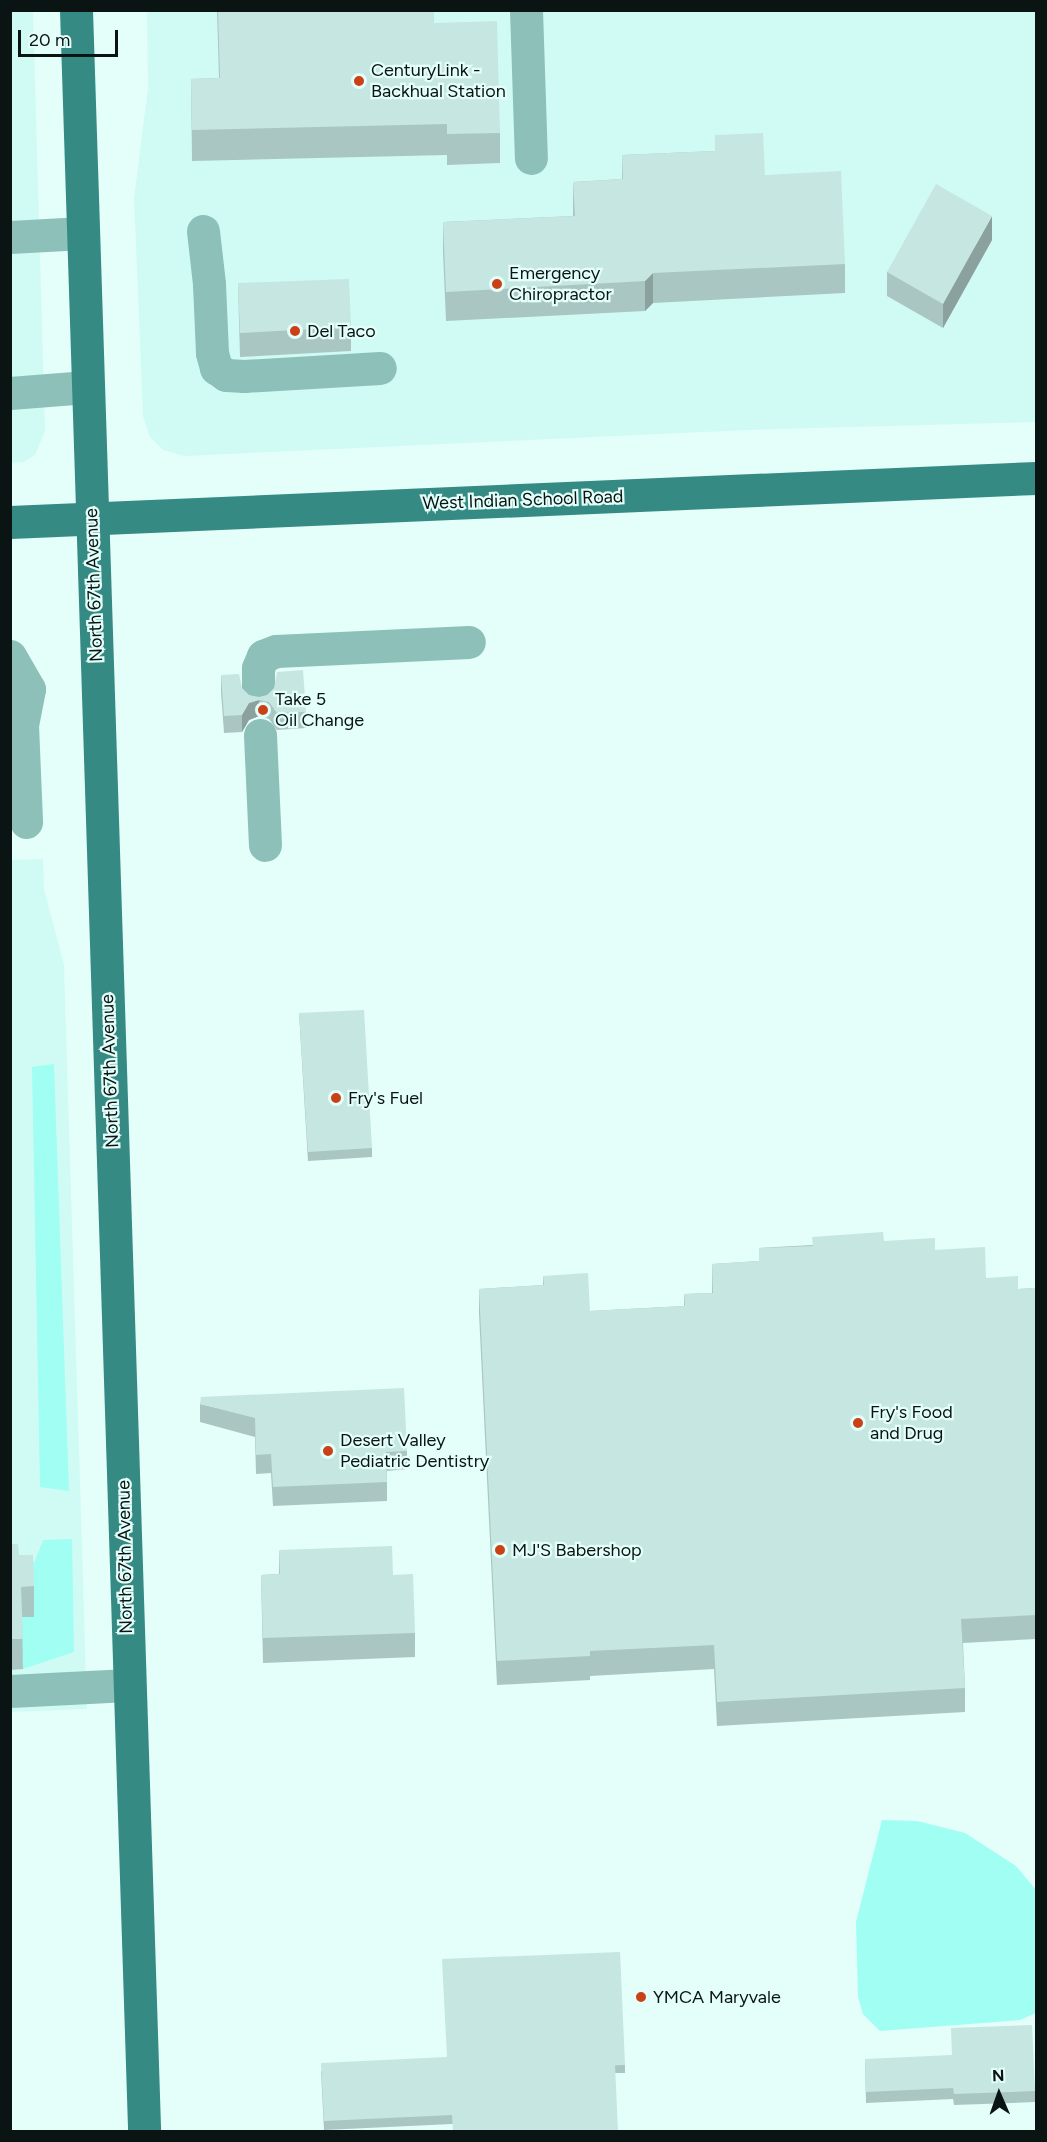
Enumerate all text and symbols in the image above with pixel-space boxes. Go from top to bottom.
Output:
scale bar [21,18,122,56]
text: 20 m [29,29,70,51]
place label: CenturyLink - Backhual Station [371,60,506,103]
marker: CenturyLink - Backhual Station [352,74,366,88]
place label: Emergency Chiropractor [509,263,612,306]
marker: Emergency Chiropractor [490,277,504,291]
place label: Del Taco [307,320,376,342]
marker: Del Taco [288,324,302,338]
street label: West Indian School Road [422,486,624,514]
street label: North 67th Avenue [81,508,107,662]
place label: Take 5 Oil Change [275,689,364,732]
marker: Take 5 Oil Change [256,703,270,717]
street label: North 67th Avenue [97,994,123,1148]
place label: Fry's Fuel [348,1087,423,1109]
marker: Fry's Fuel [329,1091,343,1105]
place label: Fry's Food and Drug [870,1402,953,1444]
marker: Fry's Food and Drug [851,1416,865,1430]
place label: Desert Valley Pediatric Dentistry [340,1430,489,1472]
marker: Desert Valley Pediatric Dentistry [321,1444,335,1458]
street label: North 67th Avenue [113,1480,137,1634]
place label: MJ'S Babershop [512,1539,642,1561]
marker: MJ'S Babershop [493,1543,507,1557]
place label: YMCA Maryvale [653,1986,781,2008]
marker: YMCA Maryvale [634,1990,648,2004]
north arrow [969,2064,1029,2124]
text: N [992,2066,1005,2085]

